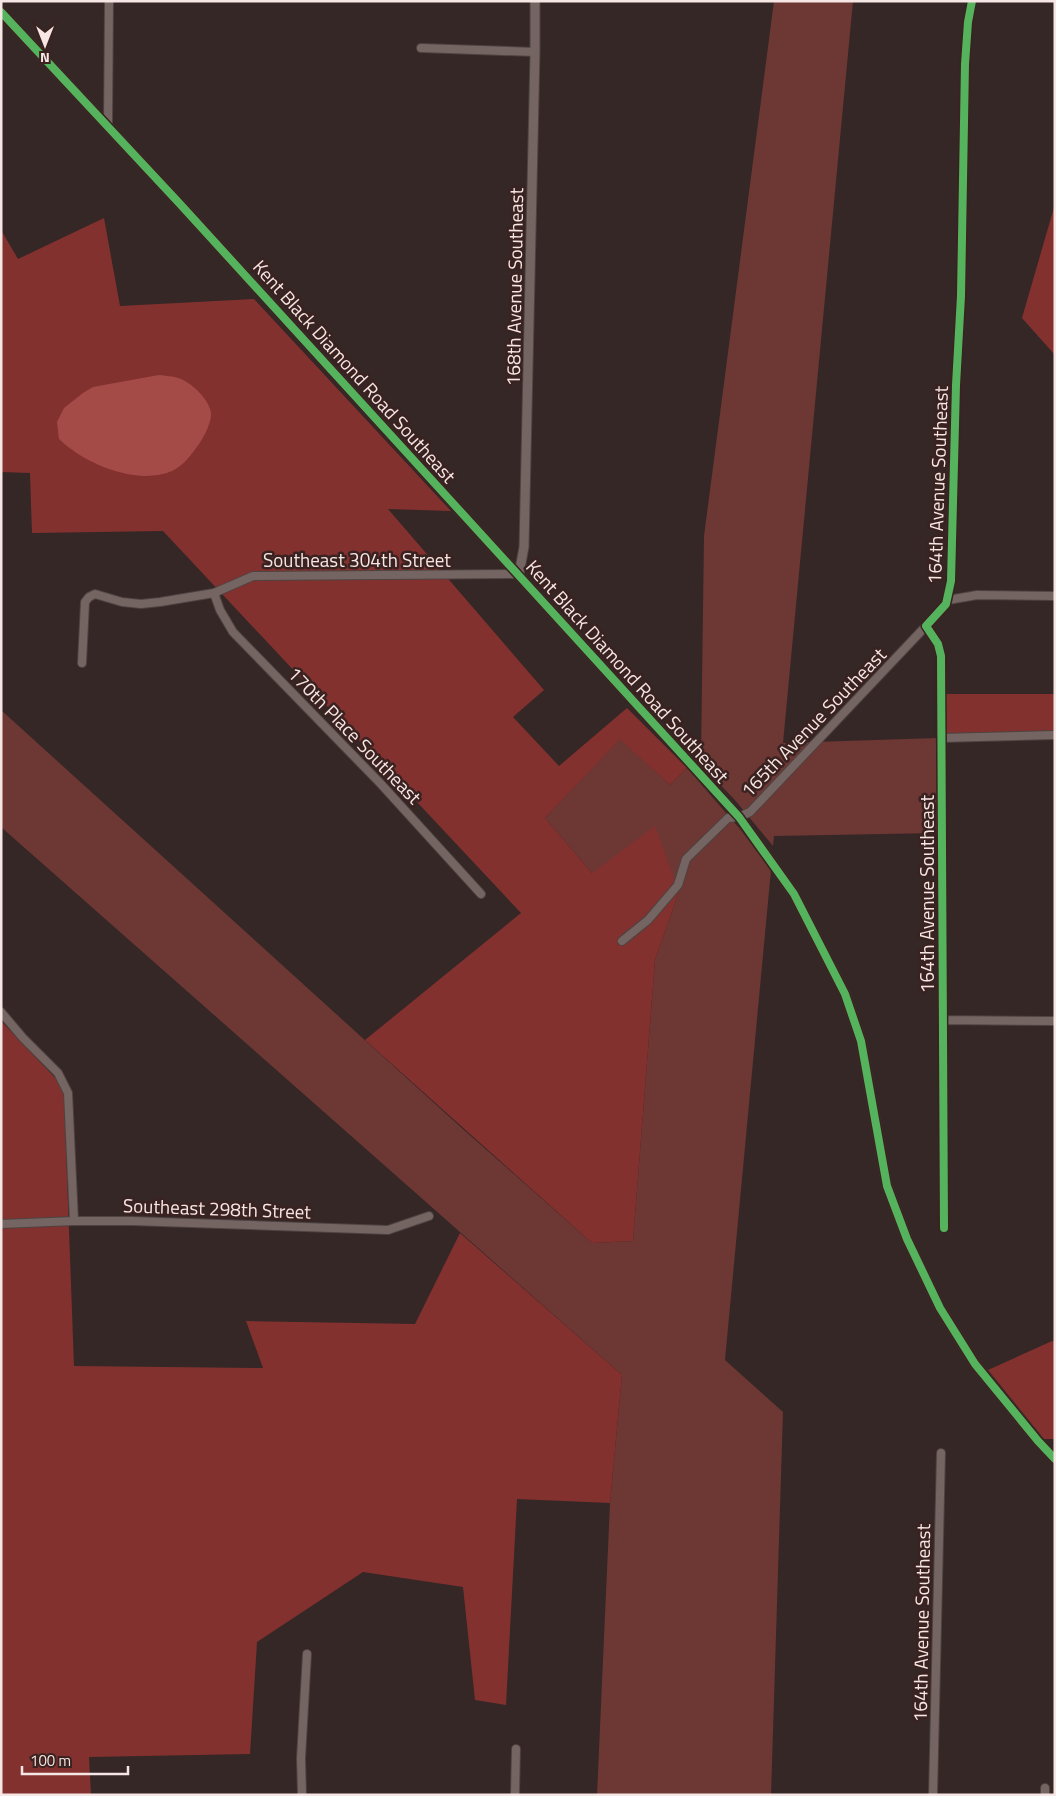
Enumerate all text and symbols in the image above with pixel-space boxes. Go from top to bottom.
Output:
north arrow [20,20,70,70]
text: N [40,48,50,69]
street label: 168th Avenue Southeast [498,187,530,386]
street label: Kent Black Diamond Road Southeast [247,253,464,489]
street label: 164th Avenue Southeast [919,385,955,585]
street label: Southeast 304th Street [263,545,451,574]
street label: Kent Black Diamond Road Southeast [520,553,737,789]
street label: 165th Avenue Southeast [734,640,893,803]
street label: 170th Place Southeast [281,659,429,811]
street label: 164th Avenue Southeast [912,794,941,993]
street label: Southeast 298th Street [123,1190,312,1226]
street label: 164th Avenue Southeast [905,1523,937,1722]
scale bar [22,1744,129,1776]
text: 100 m [30,1749,71,1772]

